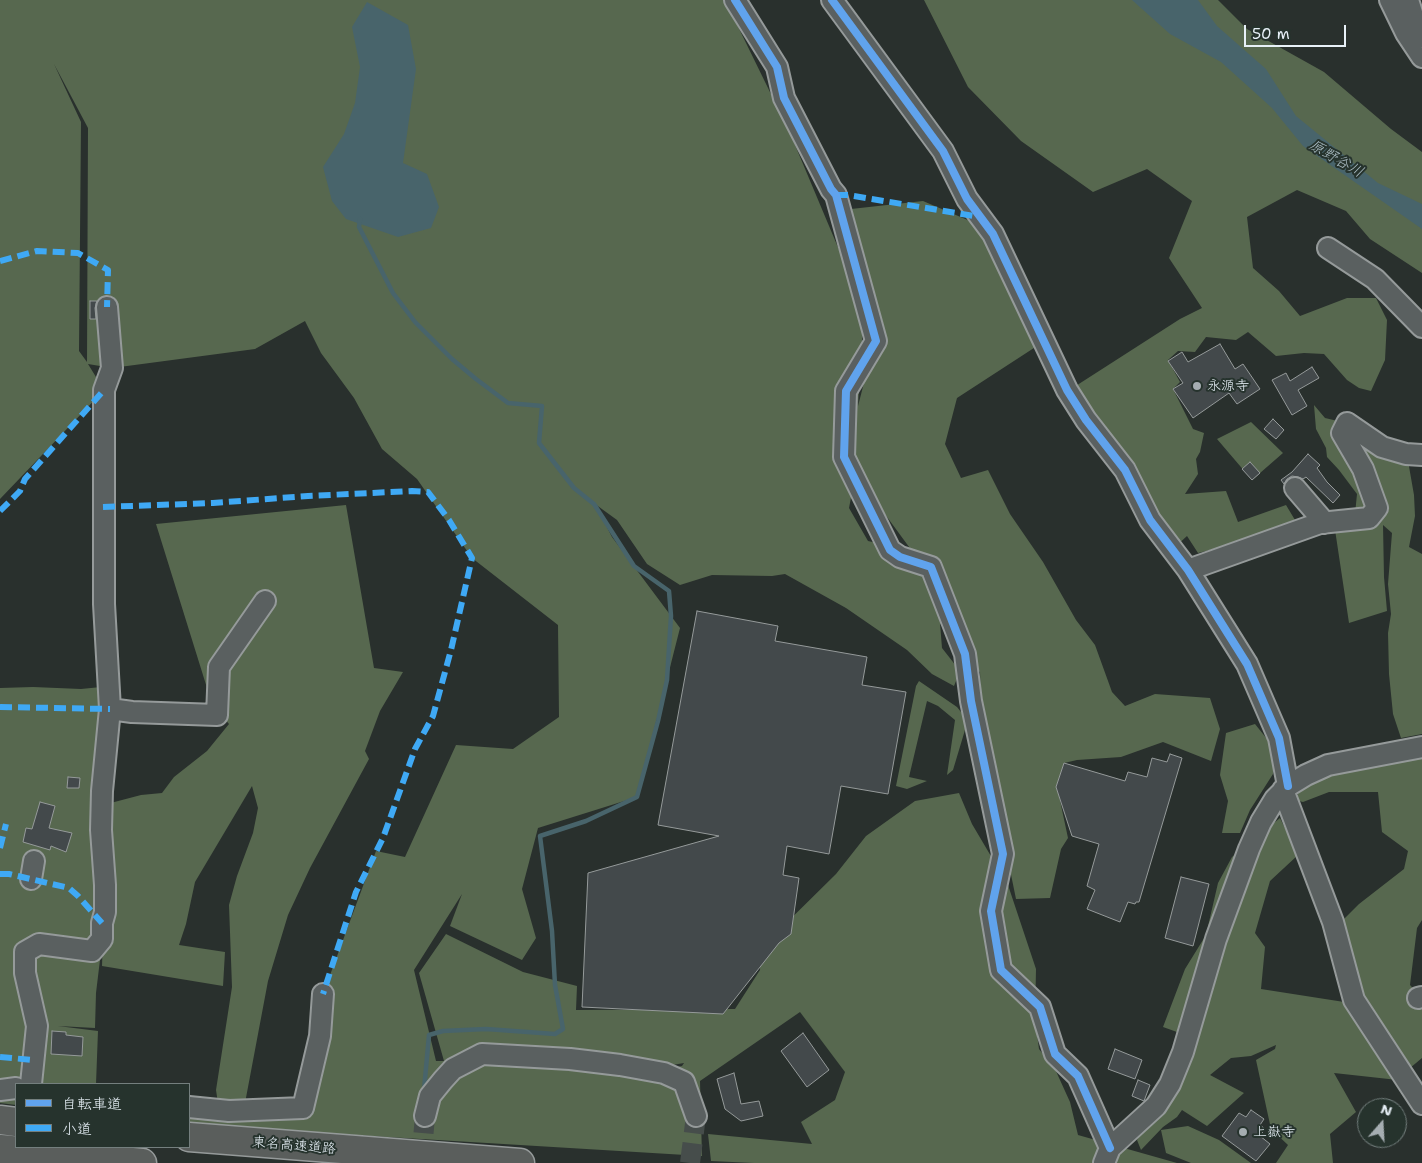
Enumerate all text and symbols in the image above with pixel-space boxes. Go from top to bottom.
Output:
scale bar [1247,15,1350,47]
text: 50 m [1252,24,1290,44]
water label: 原野谷川 [1306,136,1366,182]
place label: 永源寺 [1207,378,1249,394]
marker: 永源寺 [1191,380,1203,392]
legend [15,1083,190,1148]
text: 自転車道 [62,1094,122,1114]
north arrow [1357,1098,1407,1148]
text: N [1378,1099,1395,1120]
text: 小道 [62,1119,92,1139]
place label: 上嶽寺 [1253,1124,1295,1140]
marker: 上嶽寺 [1237,1126,1249,1138]
street label: 東名高速道路 [251,1134,337,1158]

